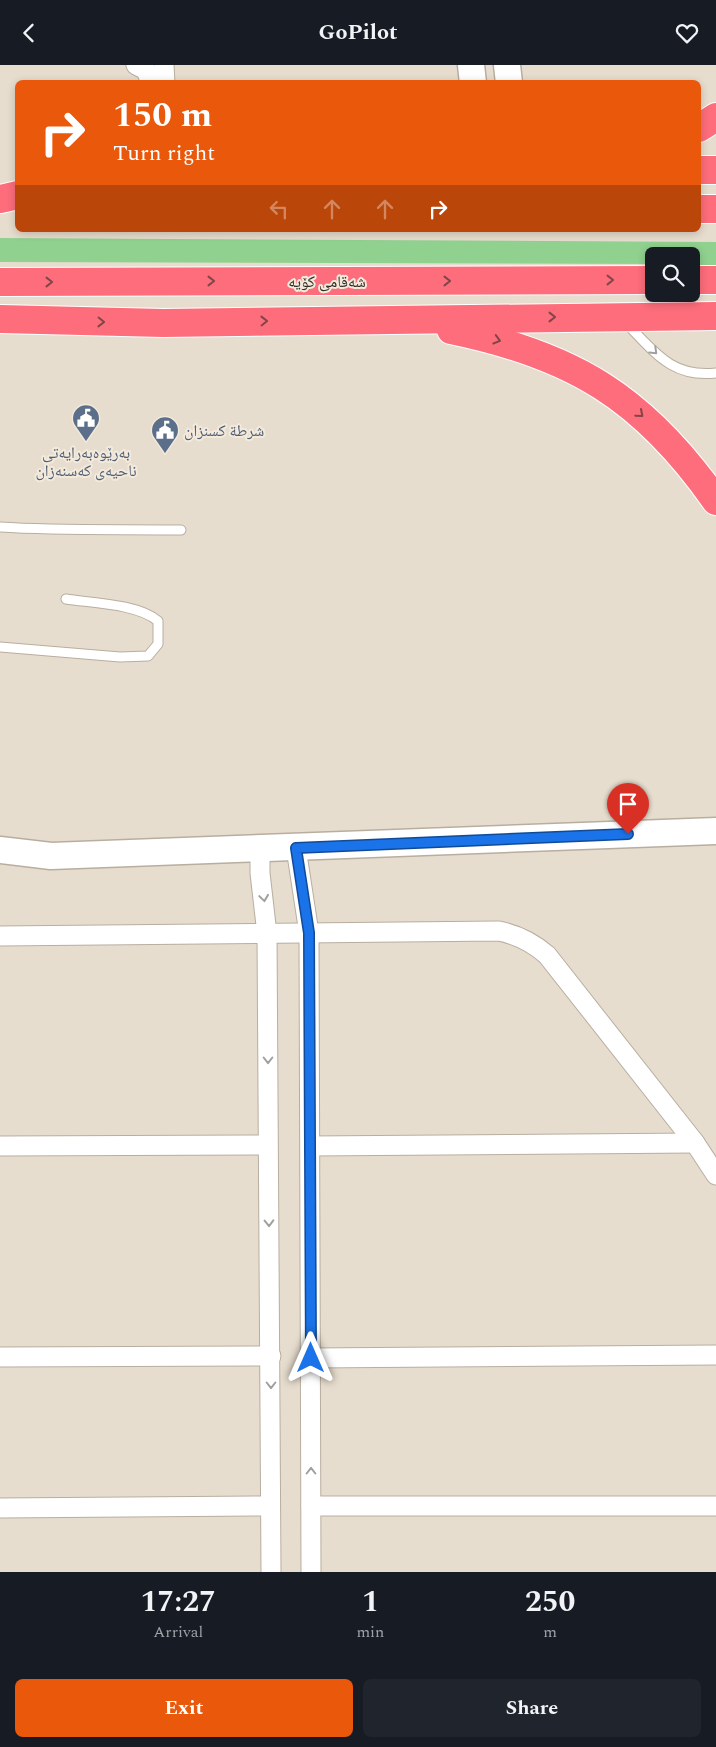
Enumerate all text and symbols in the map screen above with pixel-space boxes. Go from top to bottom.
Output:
text: GoPilot [318,16,398,49]
icon: back [15,19,43,47]
icon: heart [673,19,701,47]
text: 150 m [113,89,212,142]
icon: right [30,100,95,165]
text: Turn right [113,137,215,170]
icon: left [265,195,293,223]
icon: ahead [318,195,346,223]
icon: ahead [371,195,399,223]
icon: right [424,195,452,223]
map controls [645,247,700,302]
button: search [645,247,700,302]
street label: شەقامی کۆیە [288,270,366,294]
one-way arrow [443,275,451,286]
one-way arrow [606,275,614,285]
one-way arrow [208,276,215,286]
one-way arrow [45,277,53,287]
one-way arrow [548,312,556,322]
one-way arrow [260,316,268,326]
one-way arrow [98,317,105,327]
one-way arrow [493,334,501,344]
one-way arrow [648,345,657,354]
public building icon: بەرێوەبەرایەتی ناحیەی کەسنەزان [71,403,101,442]
one-way arrow [634,408,643,417]
public building icon: شرطة كسنزان [150,415,180,454]
place label: شرطة كسنزان [184,419,264,443]
place label: بەرێوەبەرایەتی ناحیەی کەسنەزان [35,441,137,483]
pin [607,783,649,834]
icon: arrive [614,790,642,818]
one-way arrow [258,894,269,902]
one-way arrow [263,1057,273,1065]
one-way arrow [264,1220,274,1227]
position arrow [284,1331,336,1383]
one-way arrow [266,1382,276,1390]
one-way arrow [306,1467,316,1474]
text: 17:27 [141,1579,216,1625]
text: 1 [362,1579,379,1625]
text: 250 [525,1579,575,1625]
text: Arrival [153,1620,203,1644]
text: min [356,1620,384,1644]
text: m [543,1620,557,1644]
button: Exit [15,1679,353,1737]
button: Share [363,1679,701,1737]

